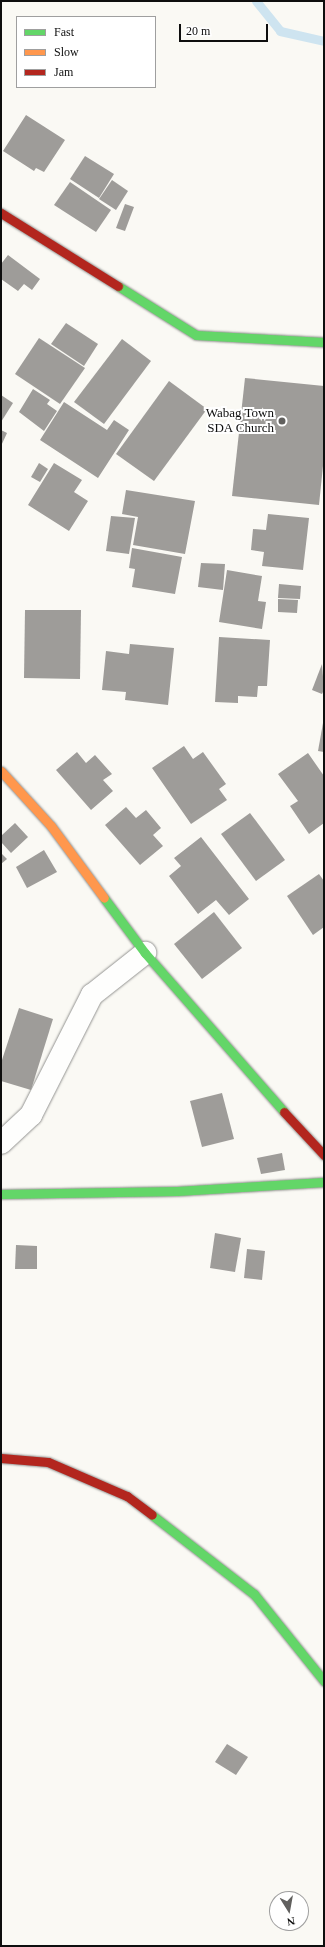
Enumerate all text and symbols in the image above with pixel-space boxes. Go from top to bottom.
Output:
legend [16,16,156,88]
scale bar [181,16,270,42]
text: 20 m [186,24,210,38]
text: Fast [54,25,74,39]
text: Slow [54,45,79,59]
text: Jam [54,65,73,79]
place label: Wabag Town SDA Church [206,406,274,437]
marker: Wabag Town SDA Church [277,416,287,426]
north arrow [269,1891,309,1931]
text: N [286,1915,296,1928]

